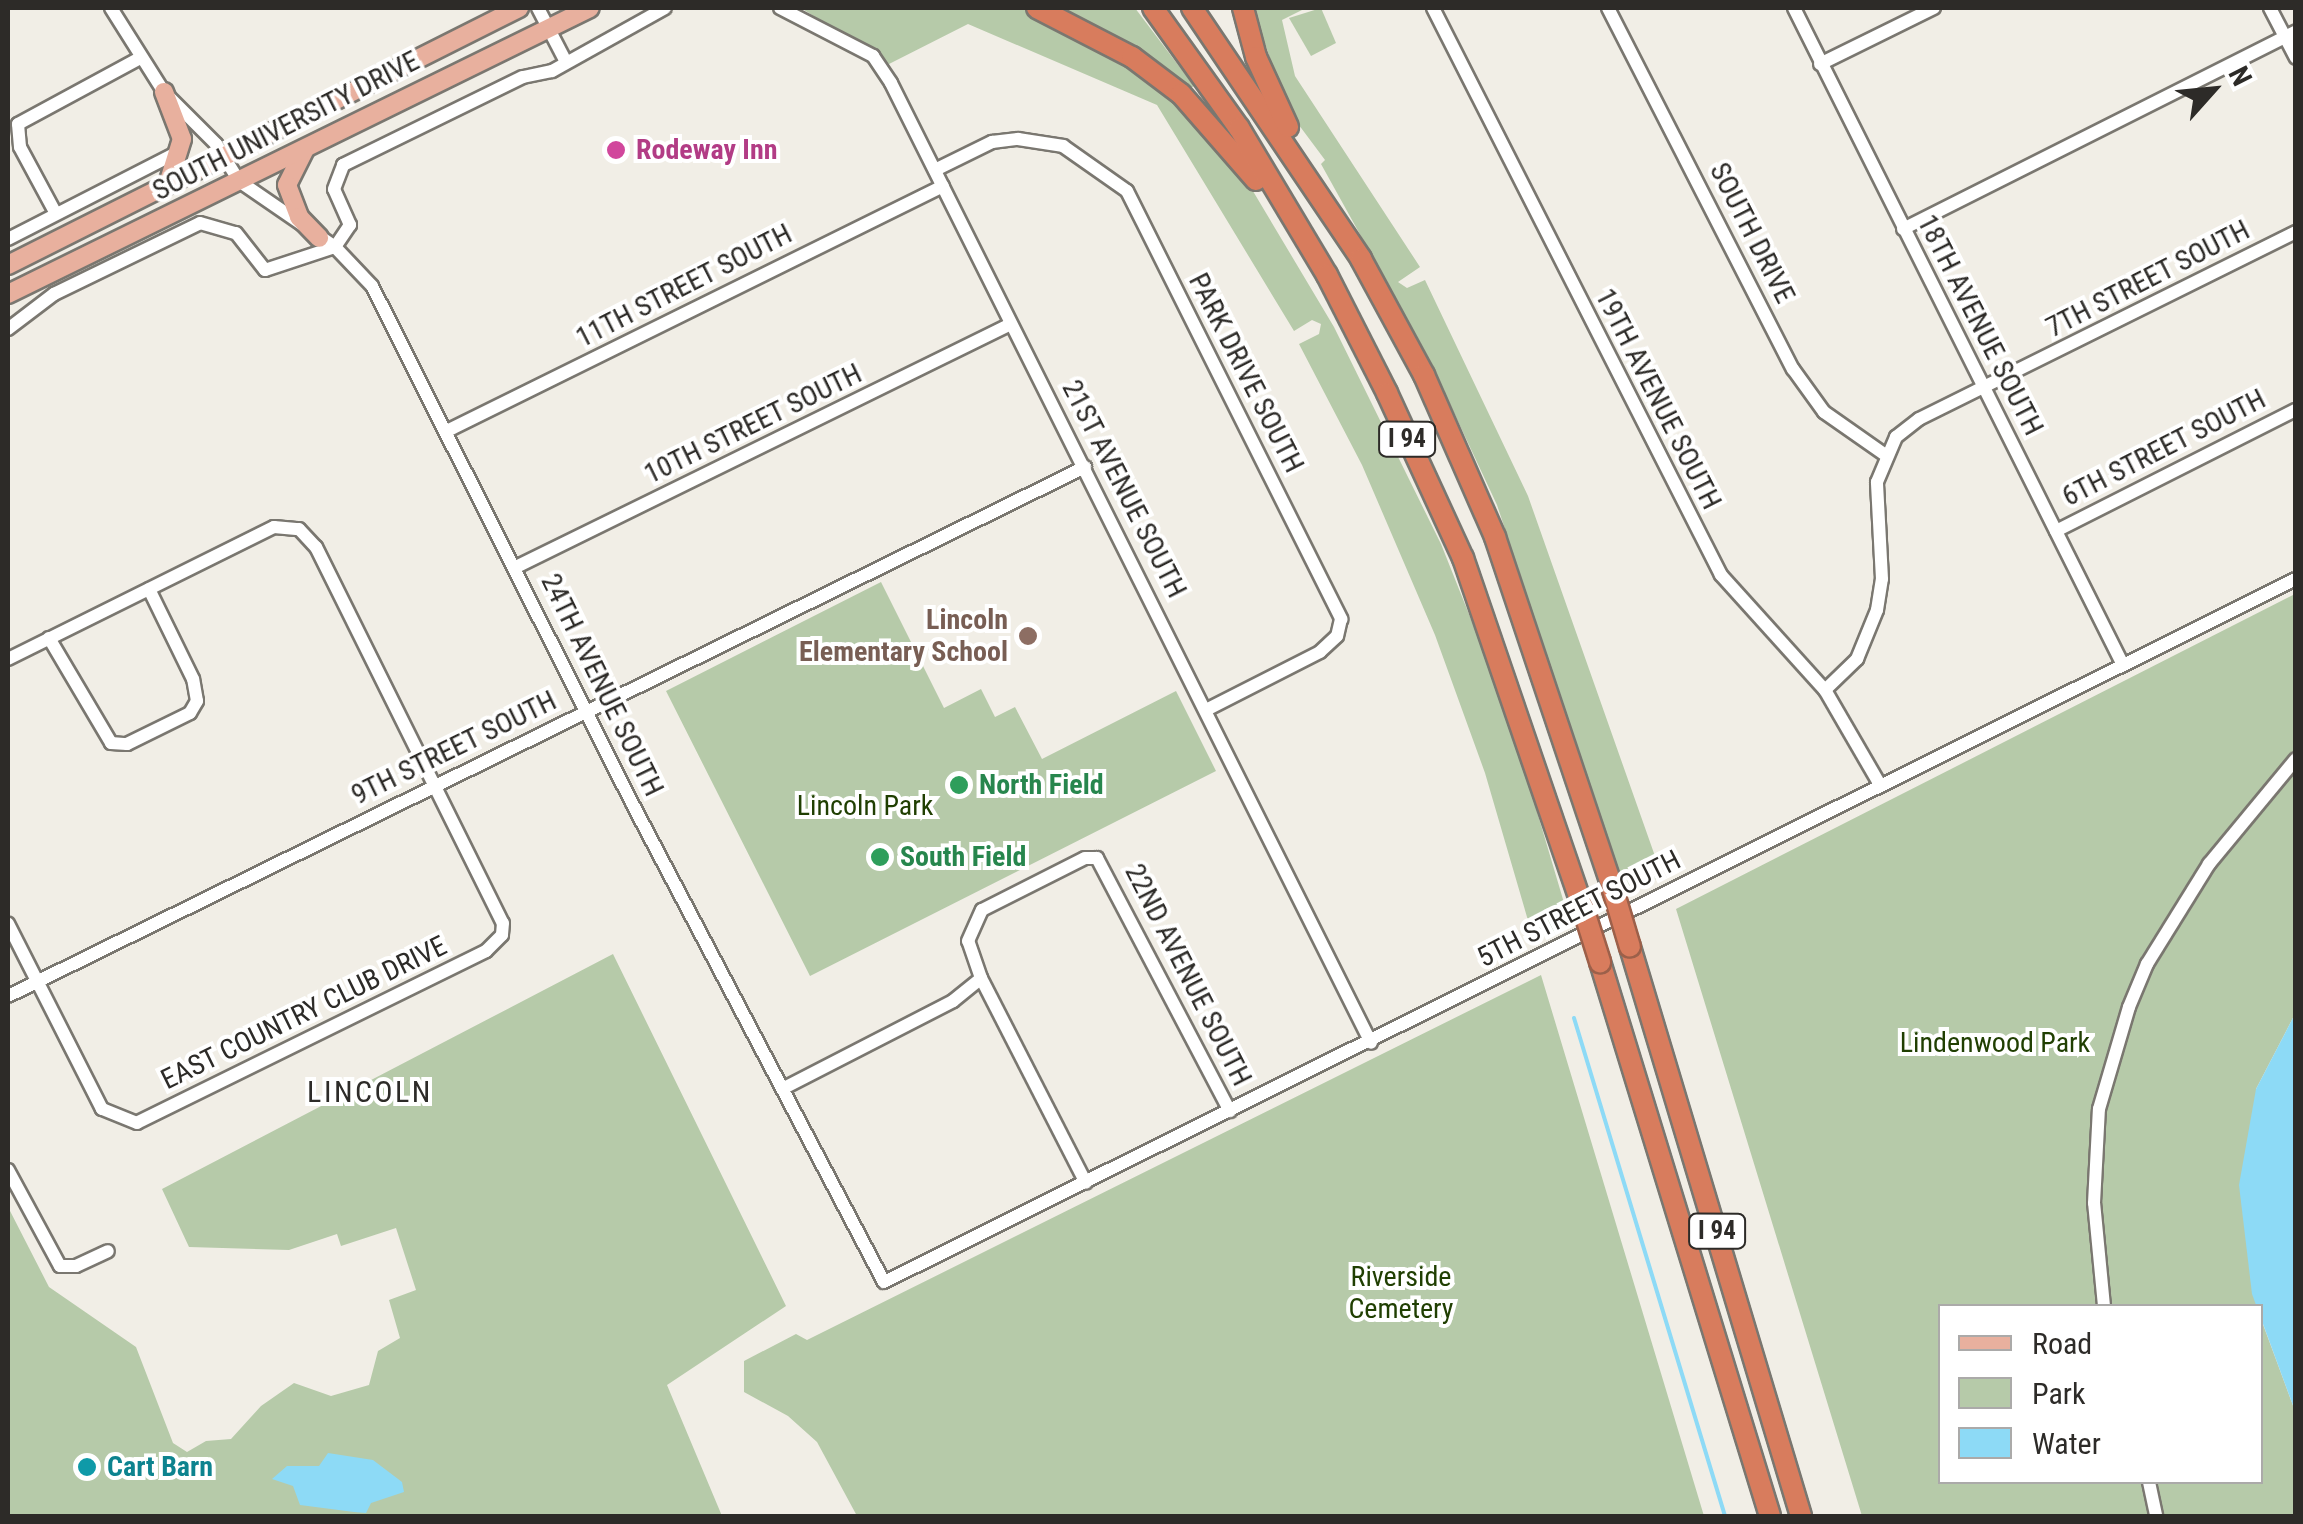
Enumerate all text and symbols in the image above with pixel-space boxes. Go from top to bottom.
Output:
north arrow [2163,40,2263,140]
street label: SOUTH UNIVERSITY DRIVE [147,44,425,208]
text: N [2222,61,2259,91]
place label: Rodeway Inn [636,133,777,167]
marker: Rodeway Inn [605,139,627,161]
street label: SOUTH DRIVE [1702,157,1802,309]
street label: 18TH AVENUE SOUTH [1910,209,2050,441]
street label: 7TH STREET SOUTH [2040,213,2256,345]
street label: 11TH STREET SOUTH [570,217,798,355]
street label: PARK DRIVE SOUTH [1181,268,1311,478]
street label: 19TH AVENUE SOUTH [1588,283,1728,515]
street label: 10TH STREET SOUTH [639,357,867,491]
street label: 21ST AVENUE SOUTH [1055,374,1193,604]
street label: 6TH STREET SOUTH [2056,382,2272,514]
road number: I 94 [1377,419,1437,459]
street label: 24TH AVENUE SOUTH [534,568,670,802]
place label: Lincoln Elementary School [799,603,1008,669]
marker: Lincoln Elementary School [1017,625,1039,647]
street label: 9TH STREET SOUTH [346,684,562,812]
place label: North Field [979,768,1104,802]
marker: North Field [948,774,970,796]
park label: Lincoln Park [797,789,933,823]
place label: South Field [900,840,1026,874]
street label: 5TH STREET SOUTH [1471,843,1687,975]
marker: South Field [869,846,891,868]
street label: 22ND AVENUE SOUTH [1118,858,1258,1092]
street label: EAST COUNTRY CLUB DRIVE [155,929,453,1097]
park label: Lindenwood Park [1900,1026,2090,1060]
district label: LINCOLN [307,1074,433,1110]
road number: I 94 [1687,1211,1747,1251]
park label: Riverside Cemetery [1348,1260,1454,1326]
legend [1938,1304,2263,1484]
text: Road [2032,1326,2092,1361]
text: Park [2032,1376,2086,1411]
text: Water [2032,1426,2101,1461]
place label: Cart Barn [107,1450,213,1484]
marker: Cart Barn [76,1456,98,1478]

